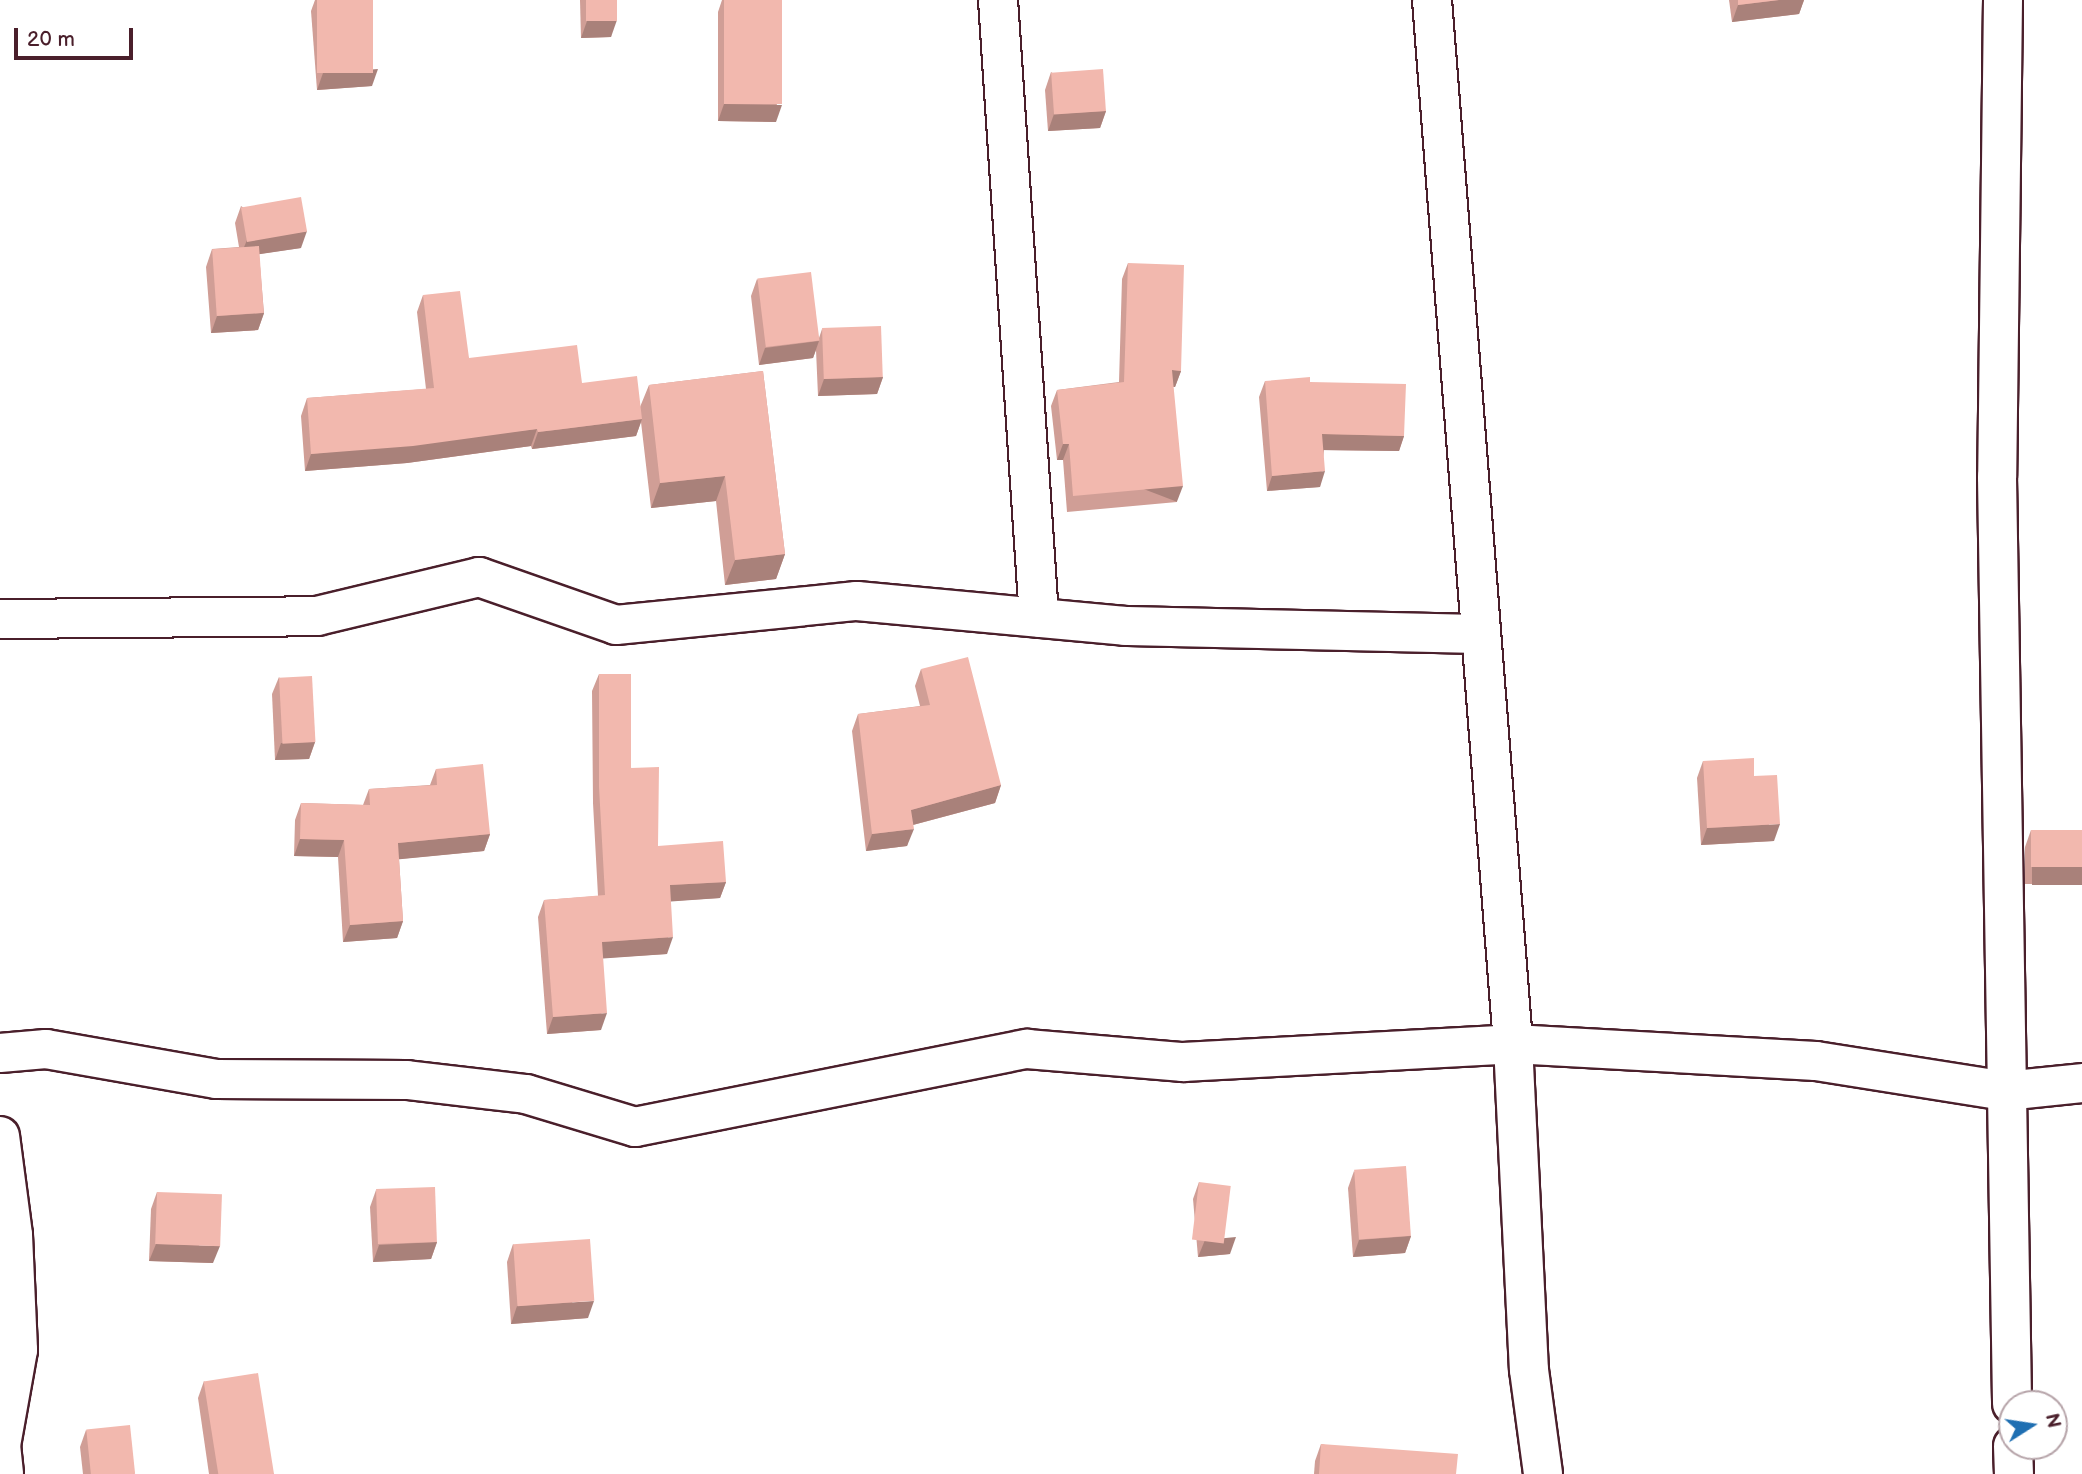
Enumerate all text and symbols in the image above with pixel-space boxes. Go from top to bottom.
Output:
scale bar [18,14,136,58]
text: 20 m [27,27,75,52]
north arrow [1998,1390,2068,1460]
text: N [2039,1412,2065,1430]

